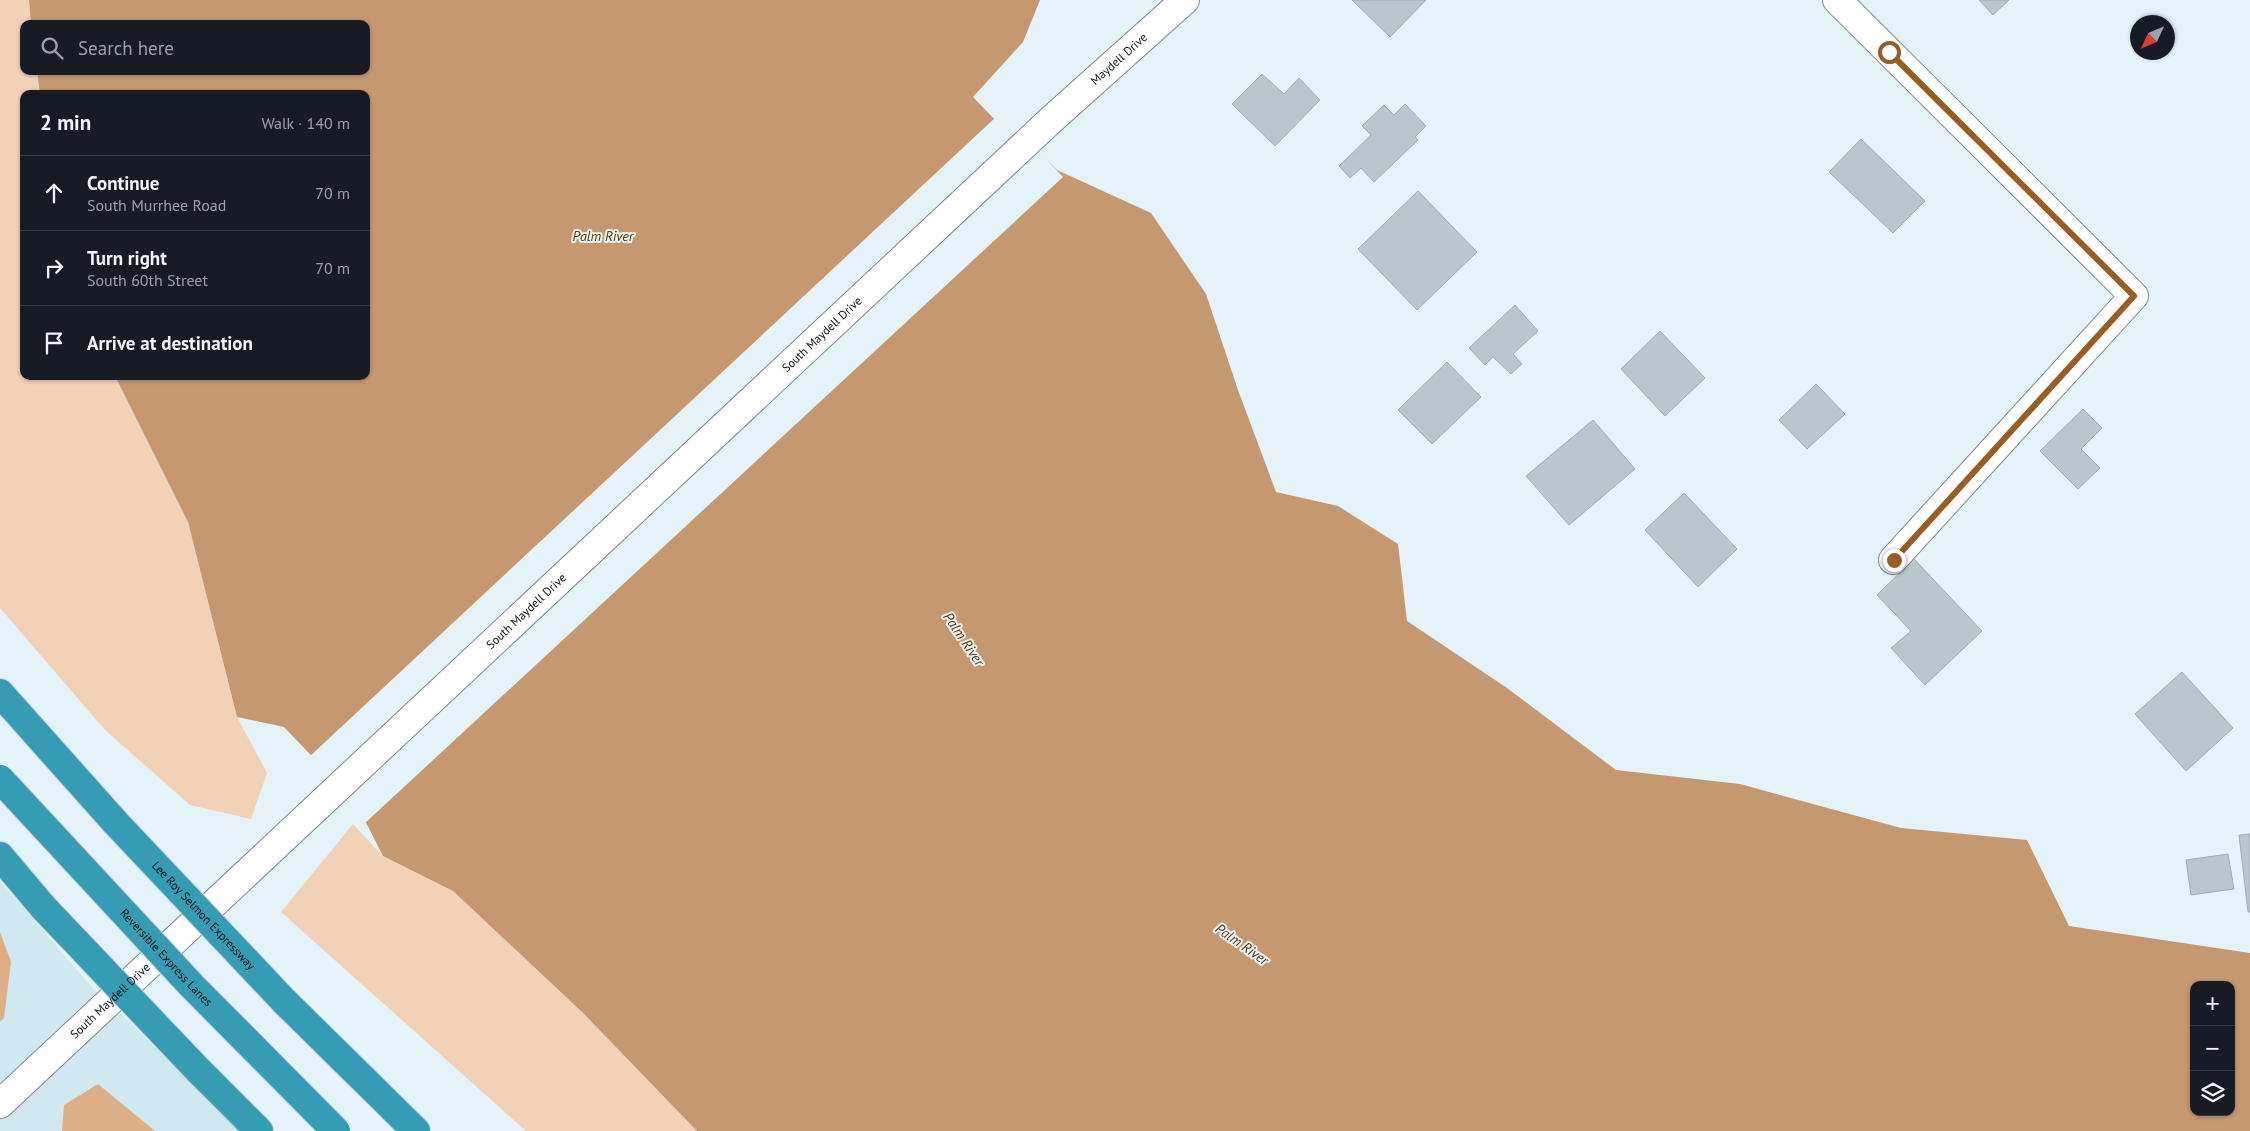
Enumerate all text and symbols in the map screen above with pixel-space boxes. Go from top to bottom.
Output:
north arrow [2130,15,2175,60]
search box [20,20,370,75]
street label: Maydell Drive [1087,30,1150,88]
icon: search [38,34,66,62]
text: Search here [78,36,174,60]
route start [1878,41,1901,64]
text: 2 min [40,109,91,136]
text: Walk · 140 m [261,113,350,133]
text: Continue [87,171,159,195]
icon: ahead [40,179,68,207]
text: 70 m [315,183,350,203]
text: South Murrhee Road [87,195,226,215]
water label: Palm River [573,227,635,245]
text: Turn right [87,246,167,270]
icon: right [40,254,68,282]
text: 70 m [315,258,350,278]
text: South 60th Street [87,270,208,290]
street label: South Maydell Drive [779,293,865,375]
icon: arrive [40,329,68,357]
text: Arrive at destination [87,331,253,355]
route end [1883,549,1906,572]
street label: South Maydell Drive [483,570,569,652]
water label: Palm River [940,609,989,670]
street label: Lee Roy Selmon Expressway [149,858,259,973]
street label: Reversible Express Lanes [117,905,216,1009]
water label: Palm River [1212,919,1273,970]
street label: South Maydell Drive [67,959,153,1041]
map controls [2190,981,2235,1116]
button: + [2190,981,2235,1026]
button: − [2190,1026,2235,1071]
button: layers [2190,1071,2235,1116]

